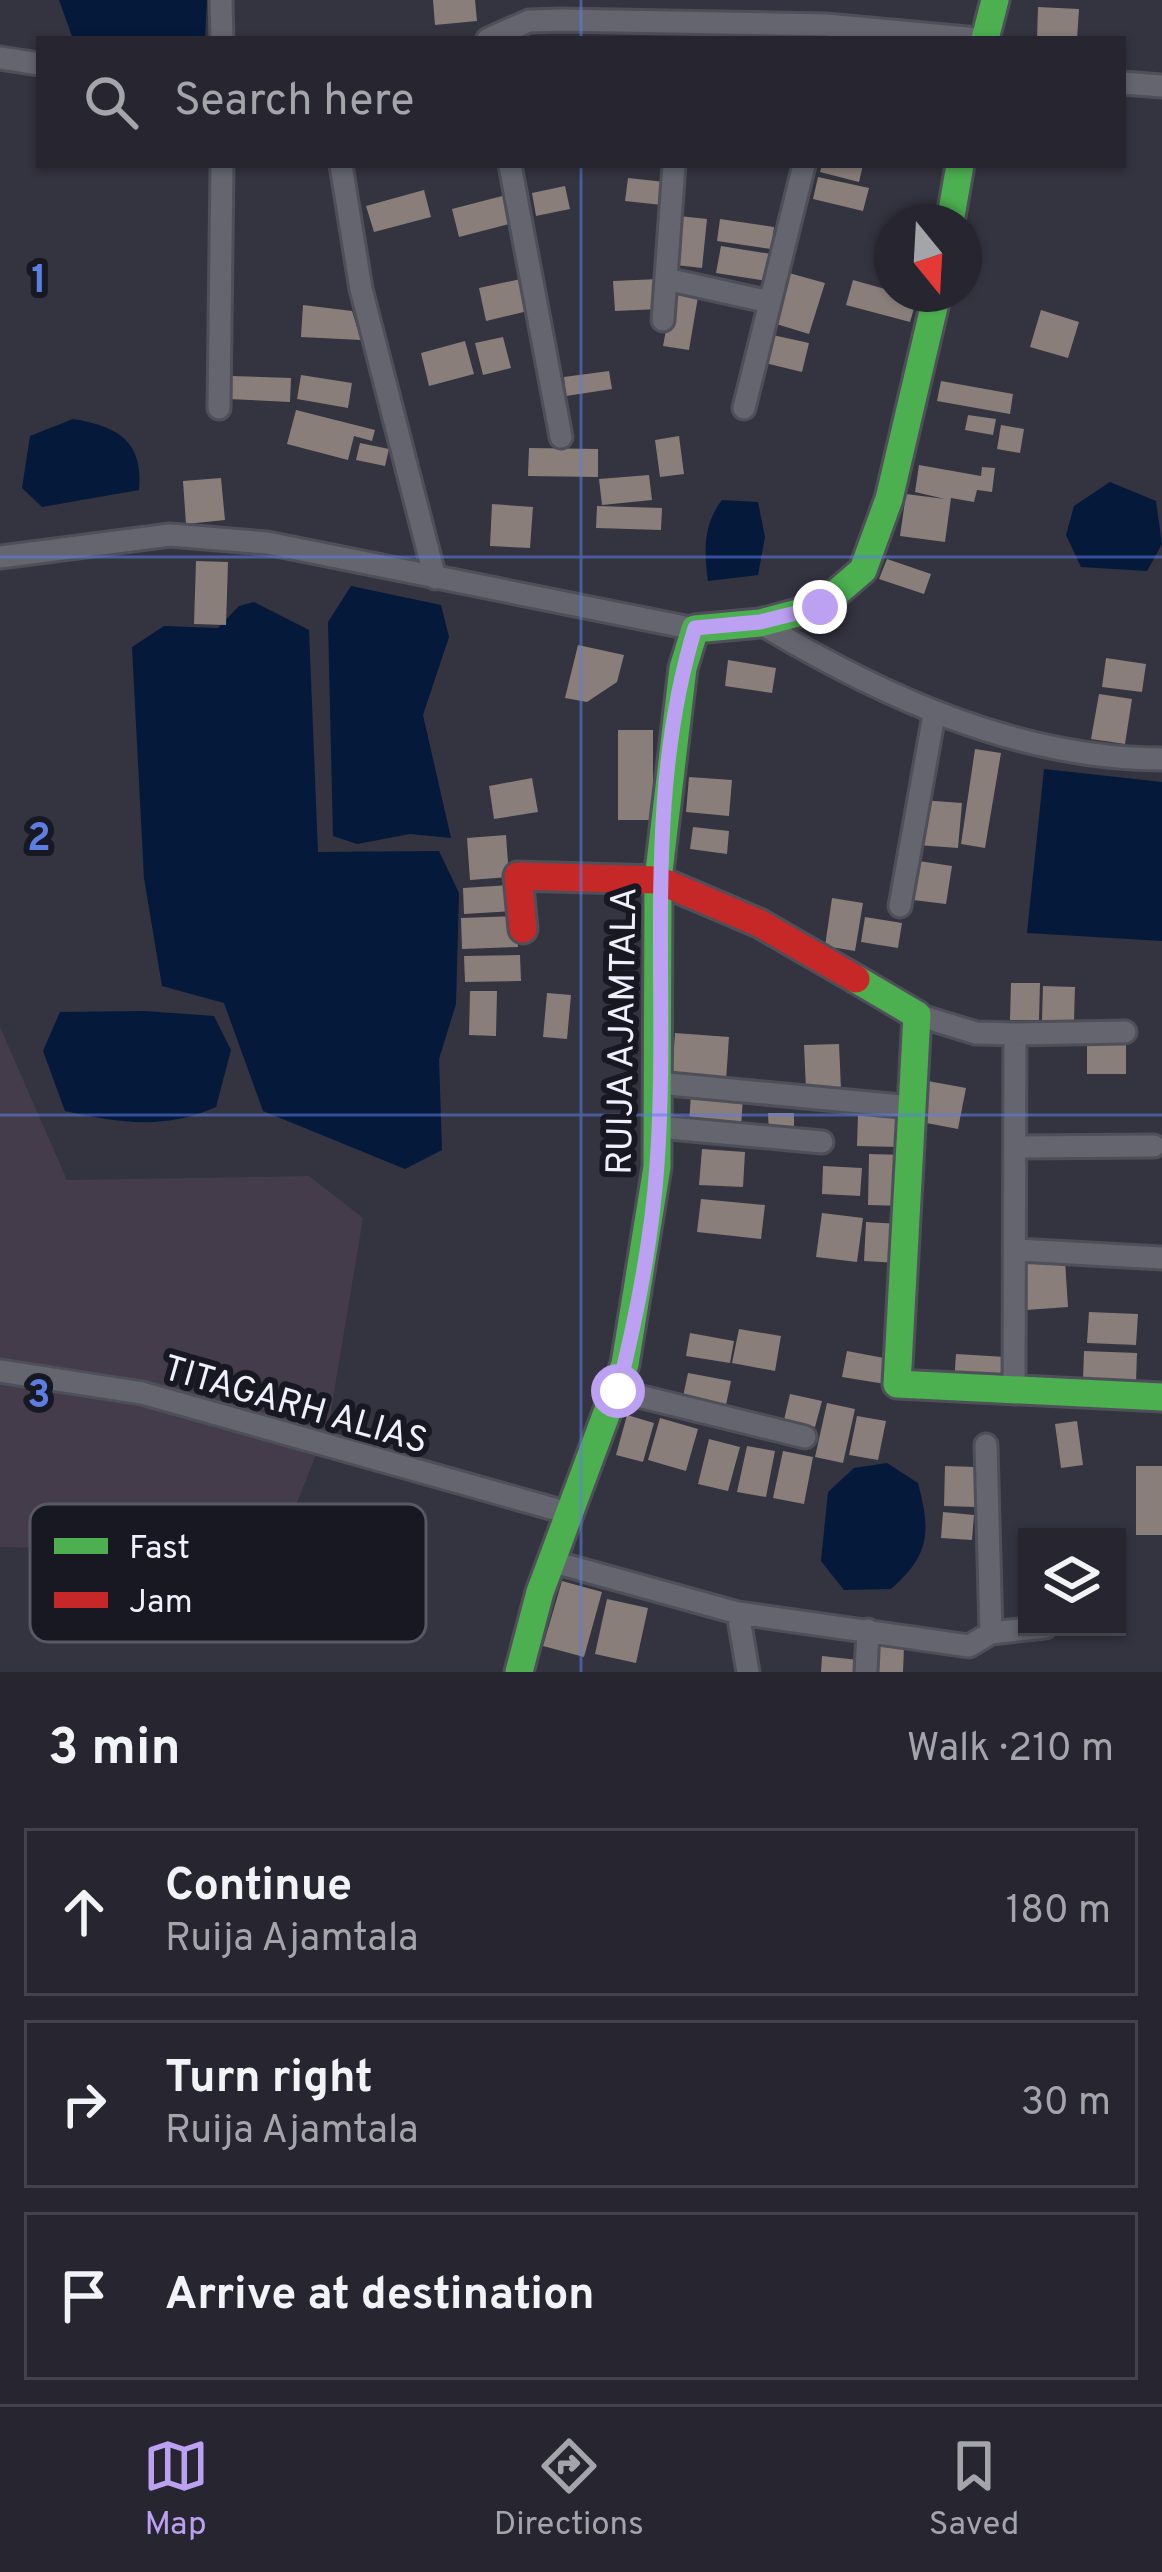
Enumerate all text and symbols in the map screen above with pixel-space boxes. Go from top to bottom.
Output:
search box [36,36,1126,168]
icon: search [78,69,144,135]
text: Search here [174,74,414,131]
north arrow [874,204,982,312]
text: 1 [31,258,47,307]
route end [793,580,847,634]
text: 2 [27,816,51,865]
street label: RUIJA AJAMTALA [598,887,650,1175]
street label: TITAGARH ALIAS [157,1347,433,1467]
route start [591,1364,645,1418]
text: 3 [27,1373,51,1422]
legend [30,1504,426,1642]
map controls [1018,1528,1126,1636]
button: layers [1018,1528,1126,1636]
text: Fast [129,1529,190,1571]
text: Jam [129,1583,193,1625]
text: 3 min [48,1718,181,1783]
text: Walk · 210 m [907,1726,1114,1775]
text: Continue [165,1859,352,1916]
icon: ahead [51,1879,117,1945]
text: 180 m [1006,1888,1111,1937]
text: Ruija Ajamtala [165,1916,419,1965]
text: Turn right [165,2051,373,2108]
icon: right [51,2071,117,2137]
text: 30 m [1021,2080,1111,2129]
text: Ruija Ajamtala [165,2108,419,2157]
icon: arrive [51,2263,117,2329]
text: Arrive at destination [165,2268,595,2325]
tab: Map [143,2433,209,2547]
tab: Directions [494,2433,644,2547]
tab: Saved [929,2433,1019,2547]

